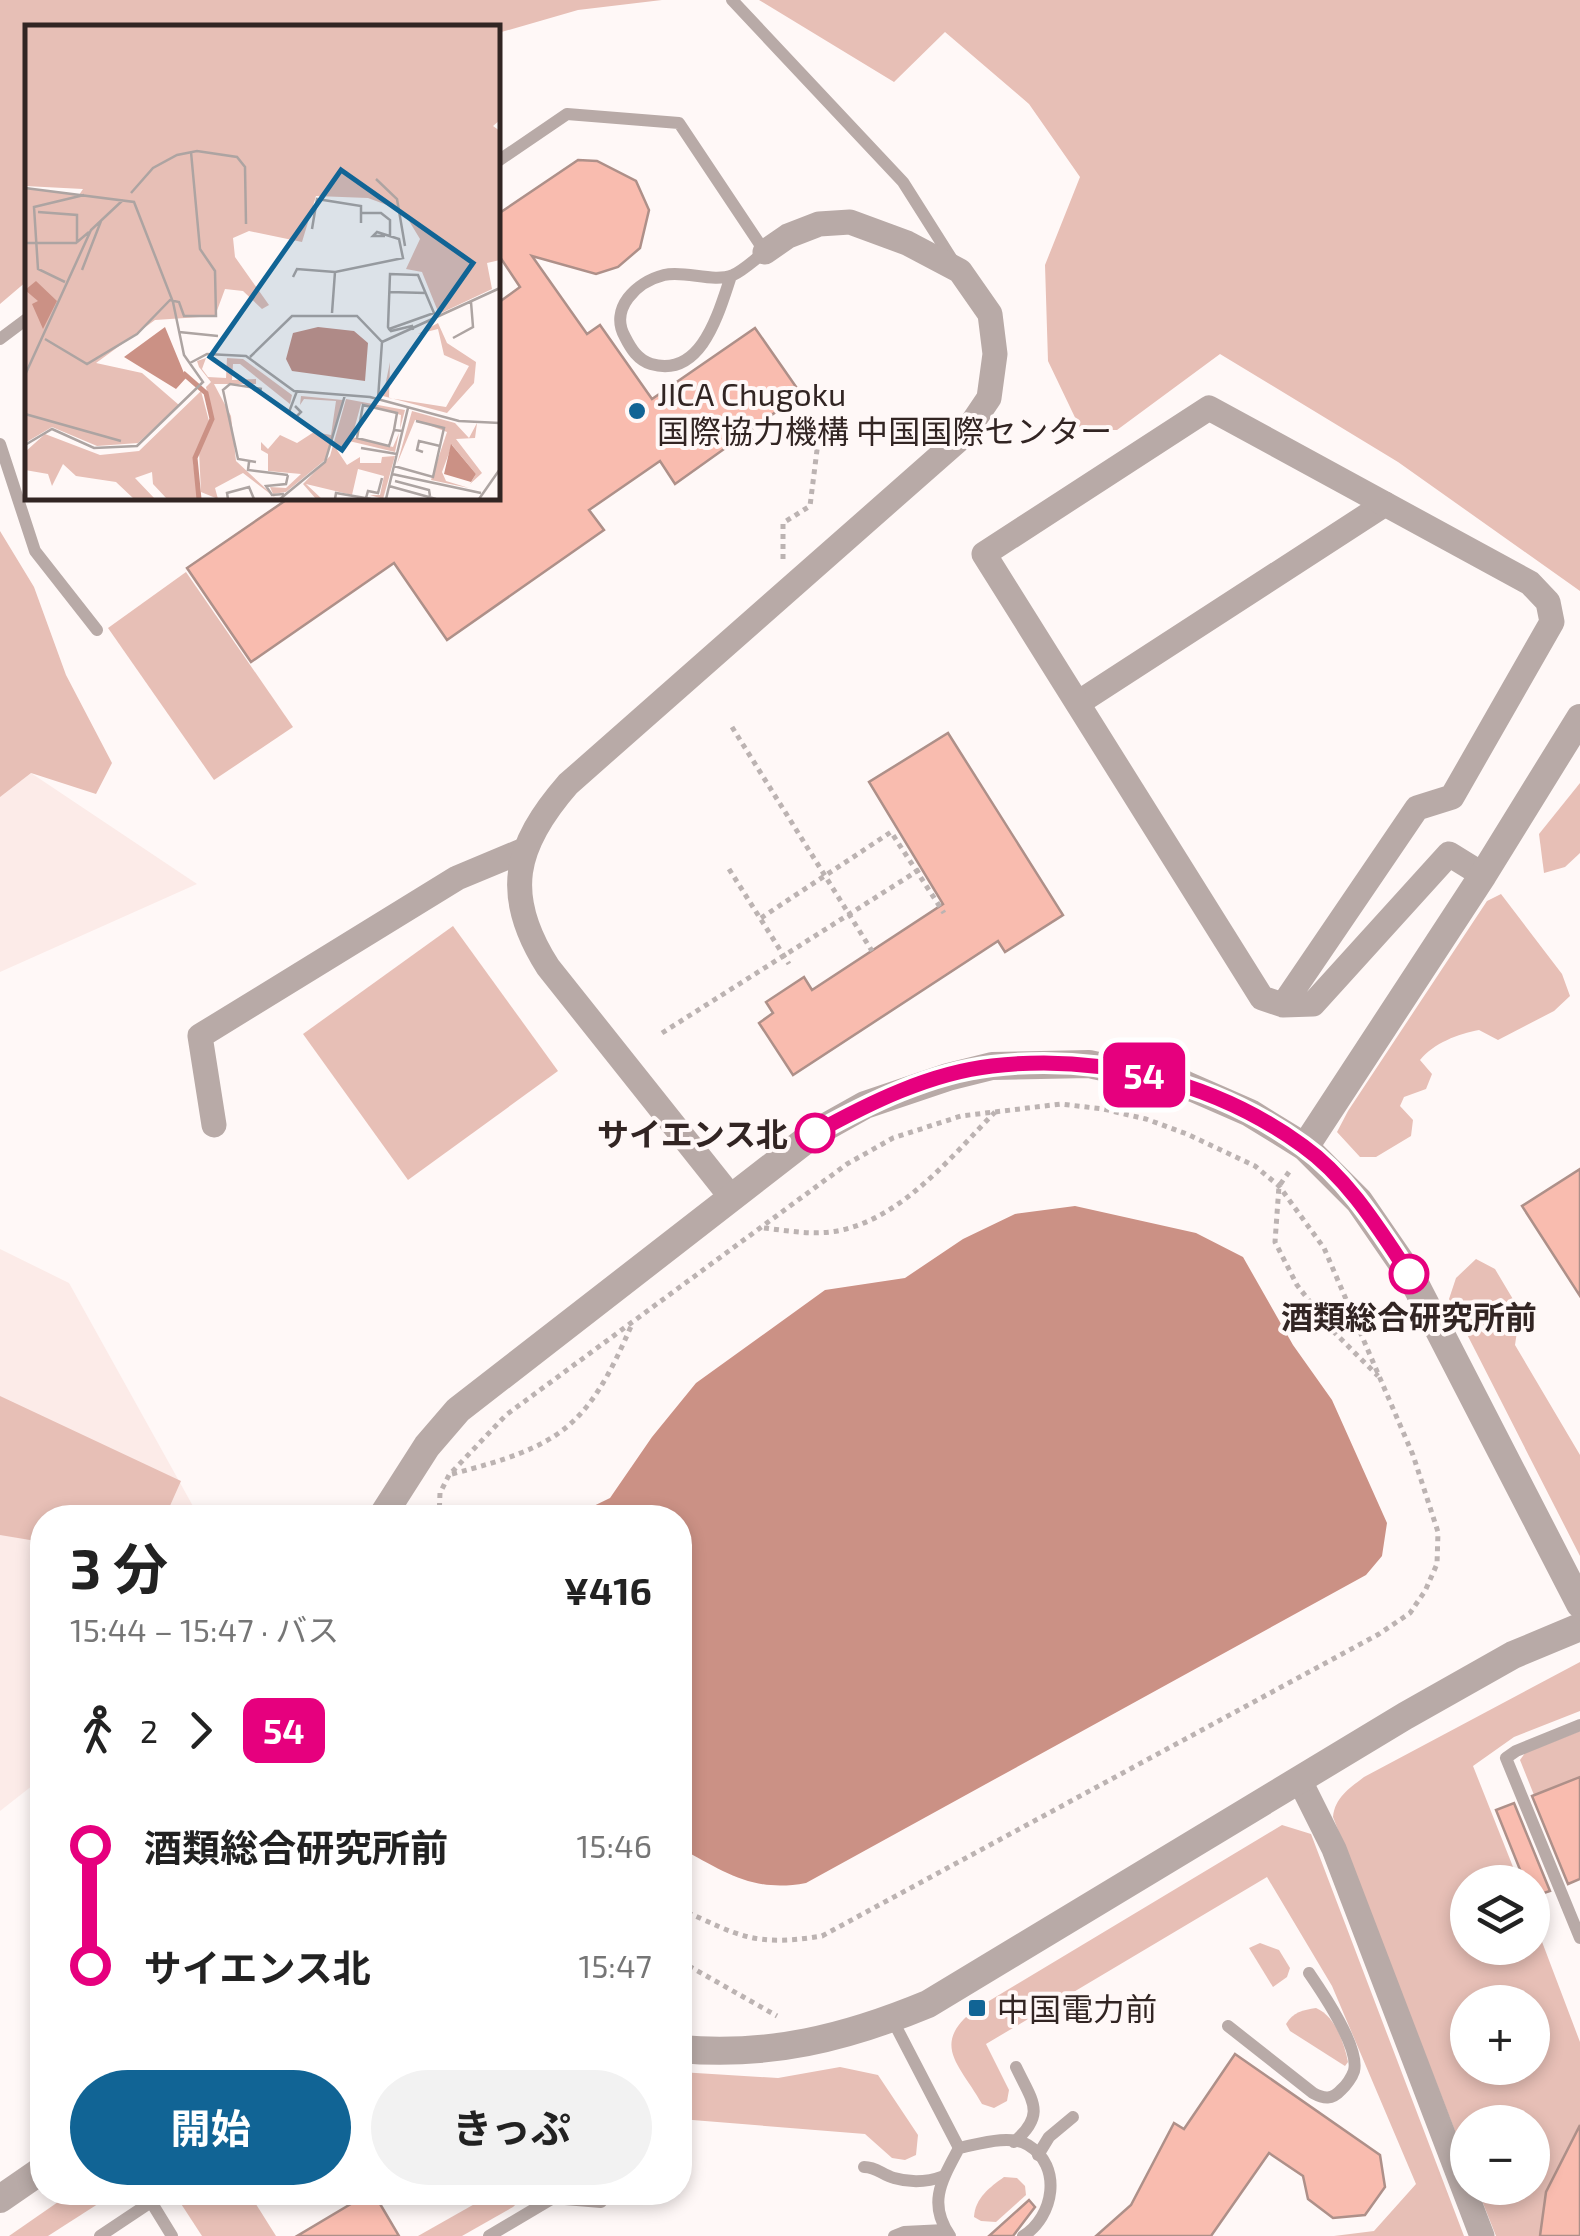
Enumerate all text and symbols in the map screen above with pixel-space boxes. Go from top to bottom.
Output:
inset map [25,25,500,500]
place label: JICA Chugoku 国際協力機構 中国国際センター [657,374,1112,449]
marker: JICA Chugoku 国際協力機構 中国国際センター [626,400,648,422]
line badge: 54 [1099,1042,1189,1108]
text: 54 [1123,1054,1165,1096]
place label: サイエンス北 [597,1114,788,1152]
marker: サイエンス北 [796,1114,834,1152]
marker: 酒類総合研究所前 [1390,1255,1428,1293]
place label: 酒類総合研究所前 [1281,1297,1537,1335]
text: 3 分 [70,1534,168,1600]
text: ¥416 [564,1567,652,1613]
text: 15:44 – 15:47 · バス [70,1610,339,1648]
icon: walk [70,1703,125,1758]
icon: forward [173,1703,228,1758]
text: 54 [263,1709,305,1751]
text: 2 [140,1711,158,1749]
text: 酒類総合研究所前 [144,1824,448,1870]
text: 15:46 [577,1826,652,1864]
map controls [1450,1865,1550,2205]
button: layers [1450,1865,1550,1965]
text: サイエンス北 [144,1944,371,1990]
text: 15:47 [578,1946,652,1984]
button: + [1450,1985,1550,2085]
place label: 中国電力前 [997,1989,1157,2027]
marker: 中国電力前 [966,1997,988,2019]
button: 開始 [70,2070,351,2185]
button: きっぷ [371,2070,652,2185]
button: − [1450,2105,1550,2205]

